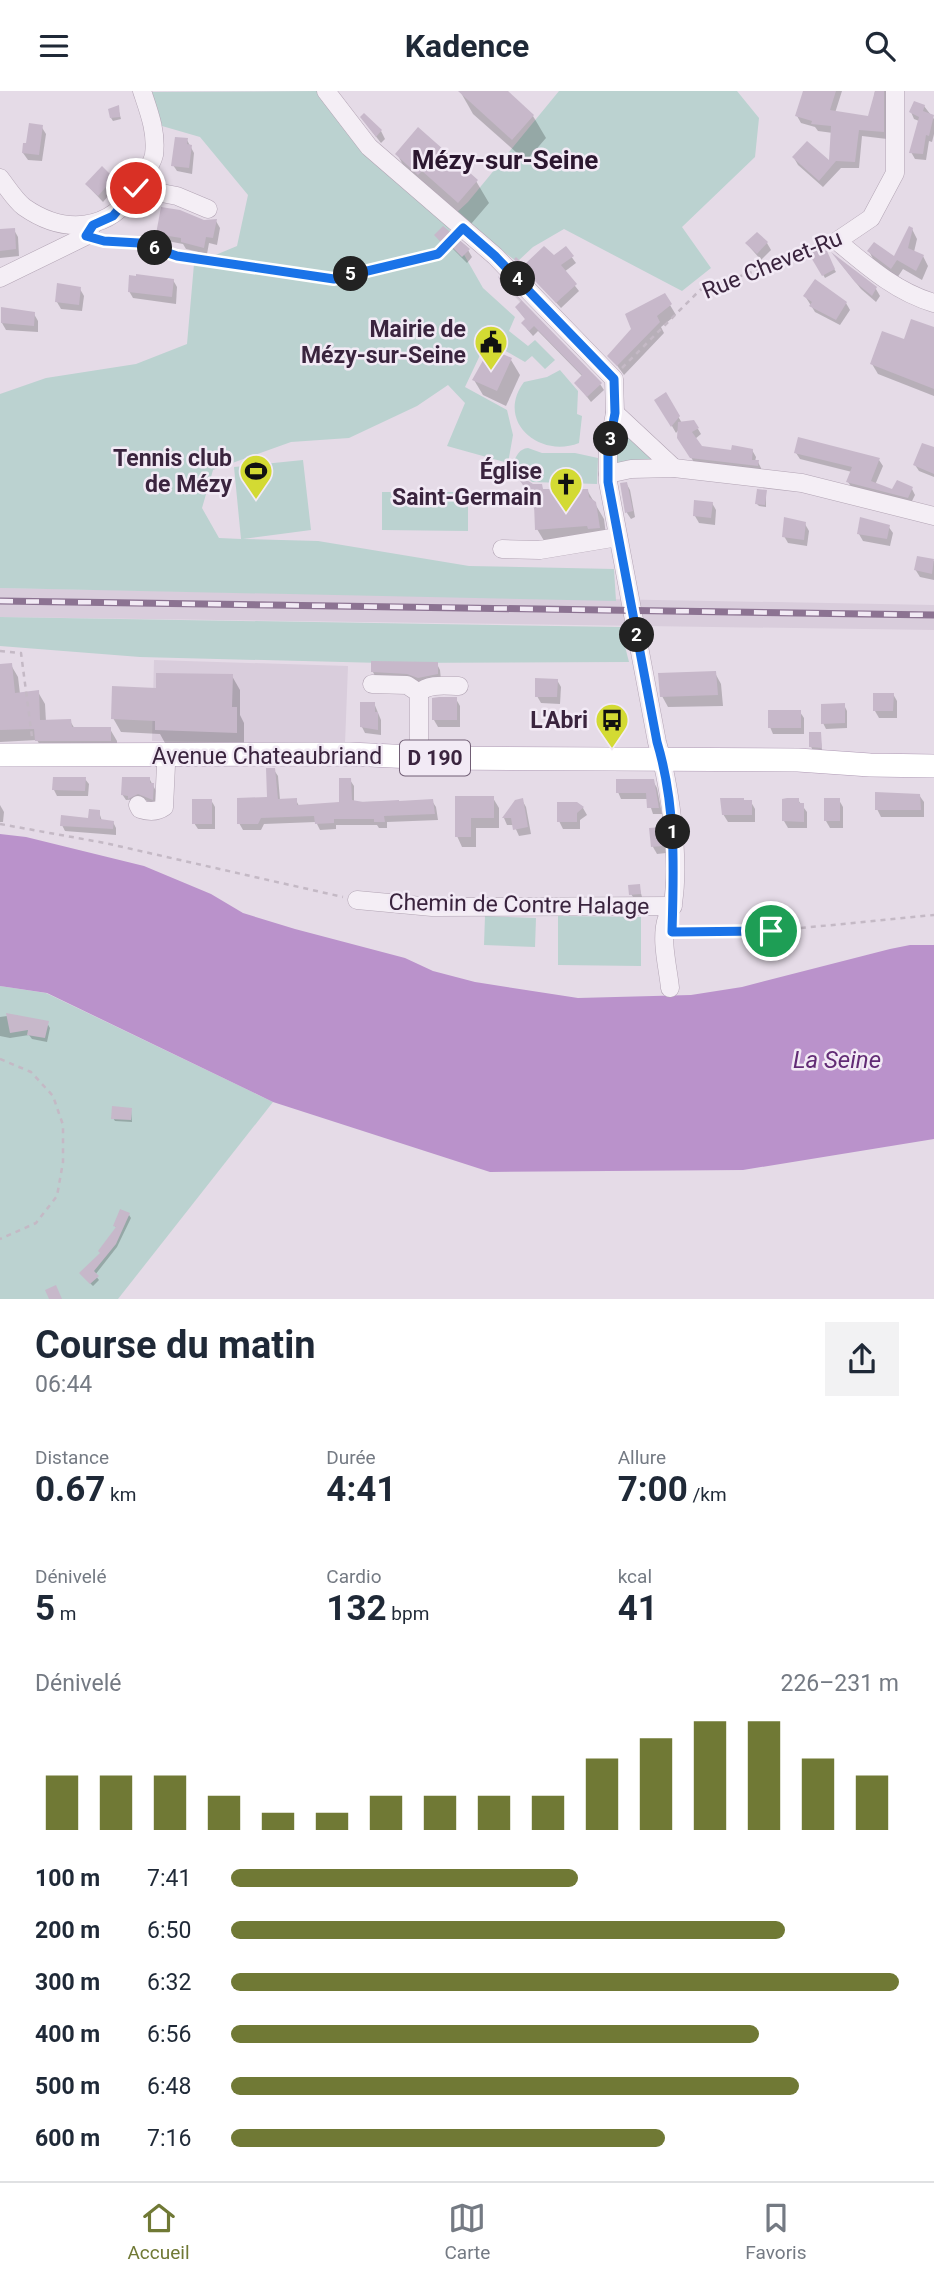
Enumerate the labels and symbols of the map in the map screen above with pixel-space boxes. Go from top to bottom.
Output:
district label: Mézy-sur-Seine [412,145,598,175]
pin [106,158,166,218]
street label: Rue Chevet-Ru [698,224,846,305]
pin: 6 [138,231,172,265]
pin: 5 [334,257,368,291]
pin: 4 [500,261,536,297]
place label: Mairie de Mézy-sur-Seine [301,316,466,369]
public building icon: Mairie de Mézy-sur-Seine [472,323,510,372]
pin: 3 [594,421,628,457]
place label: Tennis club de Mézy [113,445,232,498]
sports icon: Tennis club de Mézy [237,452,275,501]
place label: Église Saint-Germain [392,457,542,511]
church icon: Église Saint-Germain [547,465,585,514]
pin: 2 [620,617,654,653]
bus stop icon: L'Abri [593,701,631,750]
place label: L'Abri [530,707,588,734]
road number: D 190 [400,741,470,775]
street label: Avenue Chateaubriand [152,743,382,770]
pin: 1 [656,815,690,849]
street label: Chemin de Contre Halage [388,889,650,920]
pin [741,901,801,961]
water label: La Seine [793,1046,881,1074]

